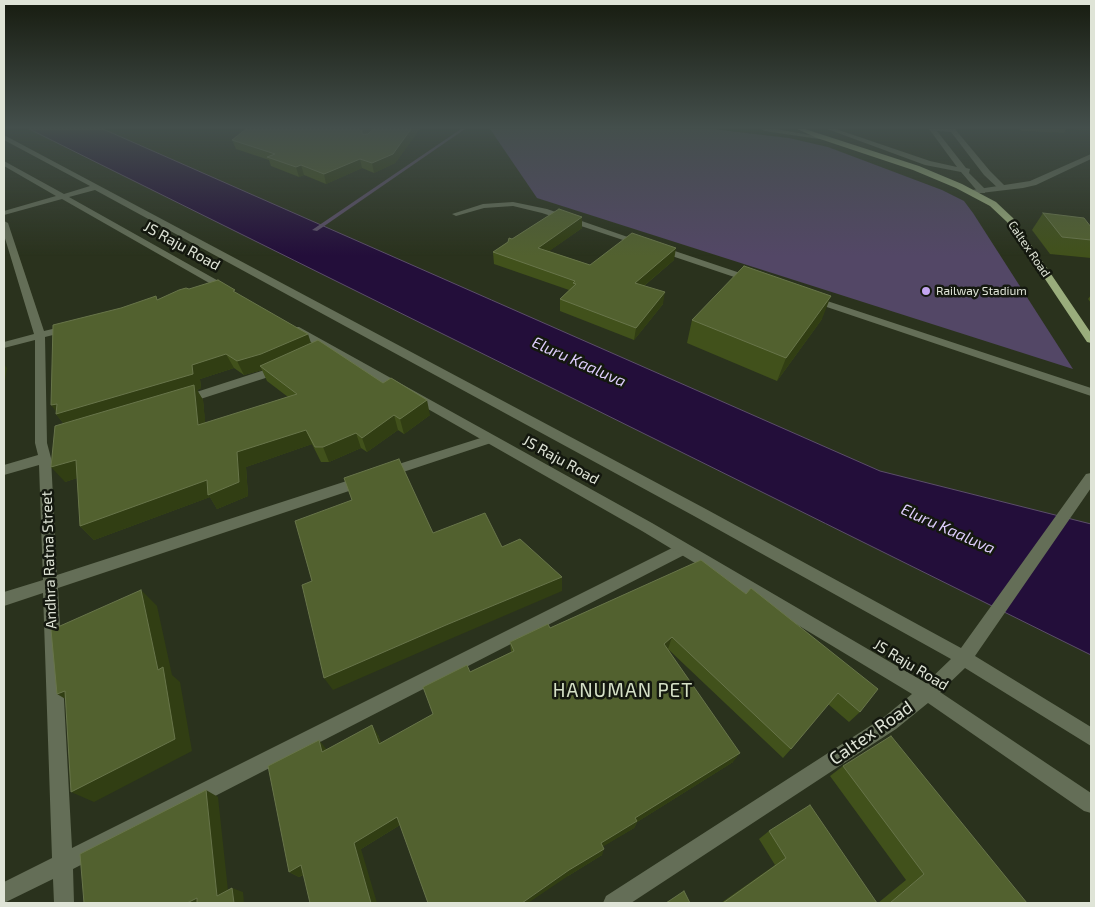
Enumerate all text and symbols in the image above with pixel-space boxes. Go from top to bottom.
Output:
street label: JS Raju Road [141,218,223,274]
street label: Caltex Road [1005,218,1053,280]
place label: Railway Stadium [936,284,1027,298]
marker: Railway Stadium [920,285,932,297]
water label: Eluru Kaaluva [529,333,629,391]
street label: JS Raju Road [520,432,602,488]
street label: Andhra Ratna Street [38,491,60,629]
water label: Eluru Kaaluva [898,500,998,558]
street label: JS Raju Road [870,636,952,694]
district label: HANUMAN PET [551,680,695,702]
street label: Caltex Road [825,696,917,770]

